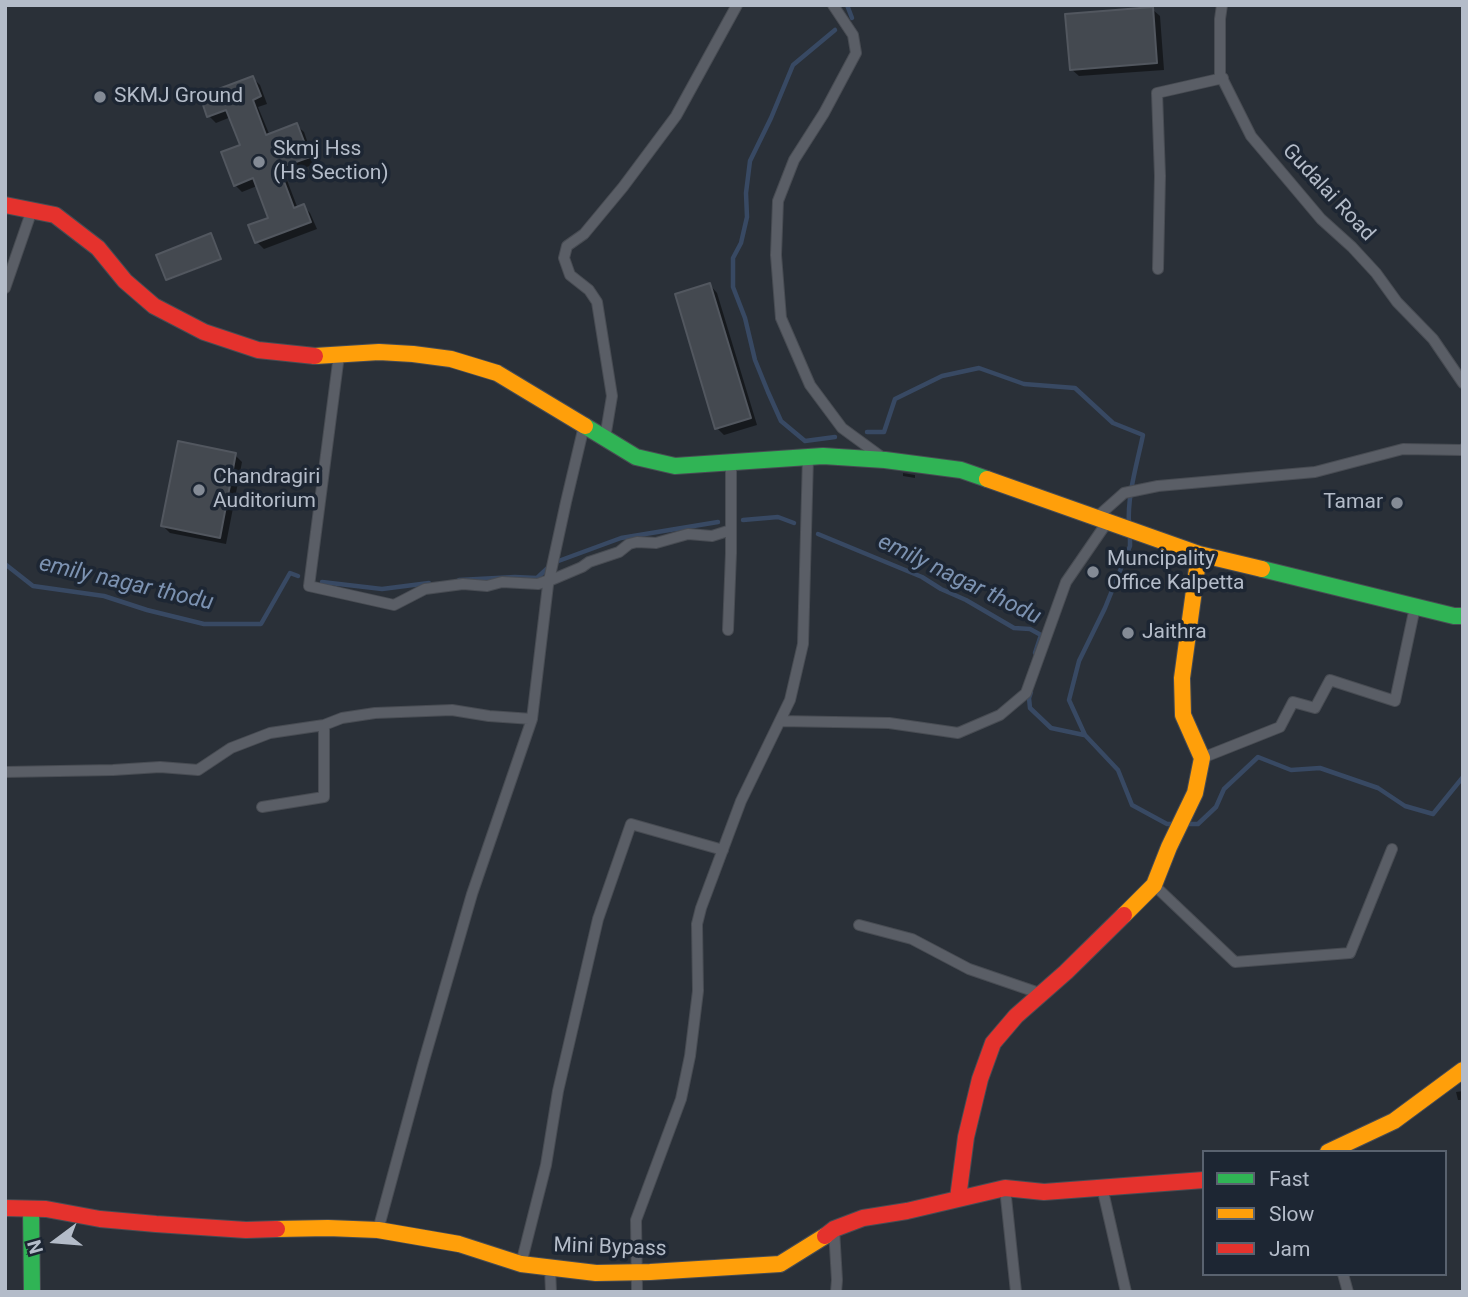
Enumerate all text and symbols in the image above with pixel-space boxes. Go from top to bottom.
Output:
place label: SKMJ Ground [114,84,243,110]
marker: SKMJ Ground [92,89,108,105]
place label: Skmj Hss (Hs Section) [273,137,389,187]
street label: Gudalai Road [1276,139,1380,247]
marker: Skmj Hss (Hs Section) [251,154,267,170]
place label: Chandragiri Auditorium [213,465,320,515]
marker: Chandragiri Auditorium [191,482,207,498]
place label: Tamar [1323,490,1383,516]
marker: Tamar [1389,495,1405,511]
water label: emily nagar thodu [873,529,1045,631]
place label: Muncipality Office Kalpetta [1107,547,1245,597]
water label: emily nagar thodu [36,551,216,617]
marker: Muncipality Office Kalpetta [1085,564,1101,580]
place label: Jaithra [1142,620,1207,646]
marker: Jaithra [1120,625,1136,641]
legend [1202,1150,1447,1276]
text: Fast [1269,1167,1309,1191]
text: Slow [1269,1202,1314,1226]
north arrow [21,1206,91,1276]
street label: Mini Bypass [553,1233,667,1263]
text: N [22,1237,48,1257]
text: Jam [1269,1237,1310,1261]

